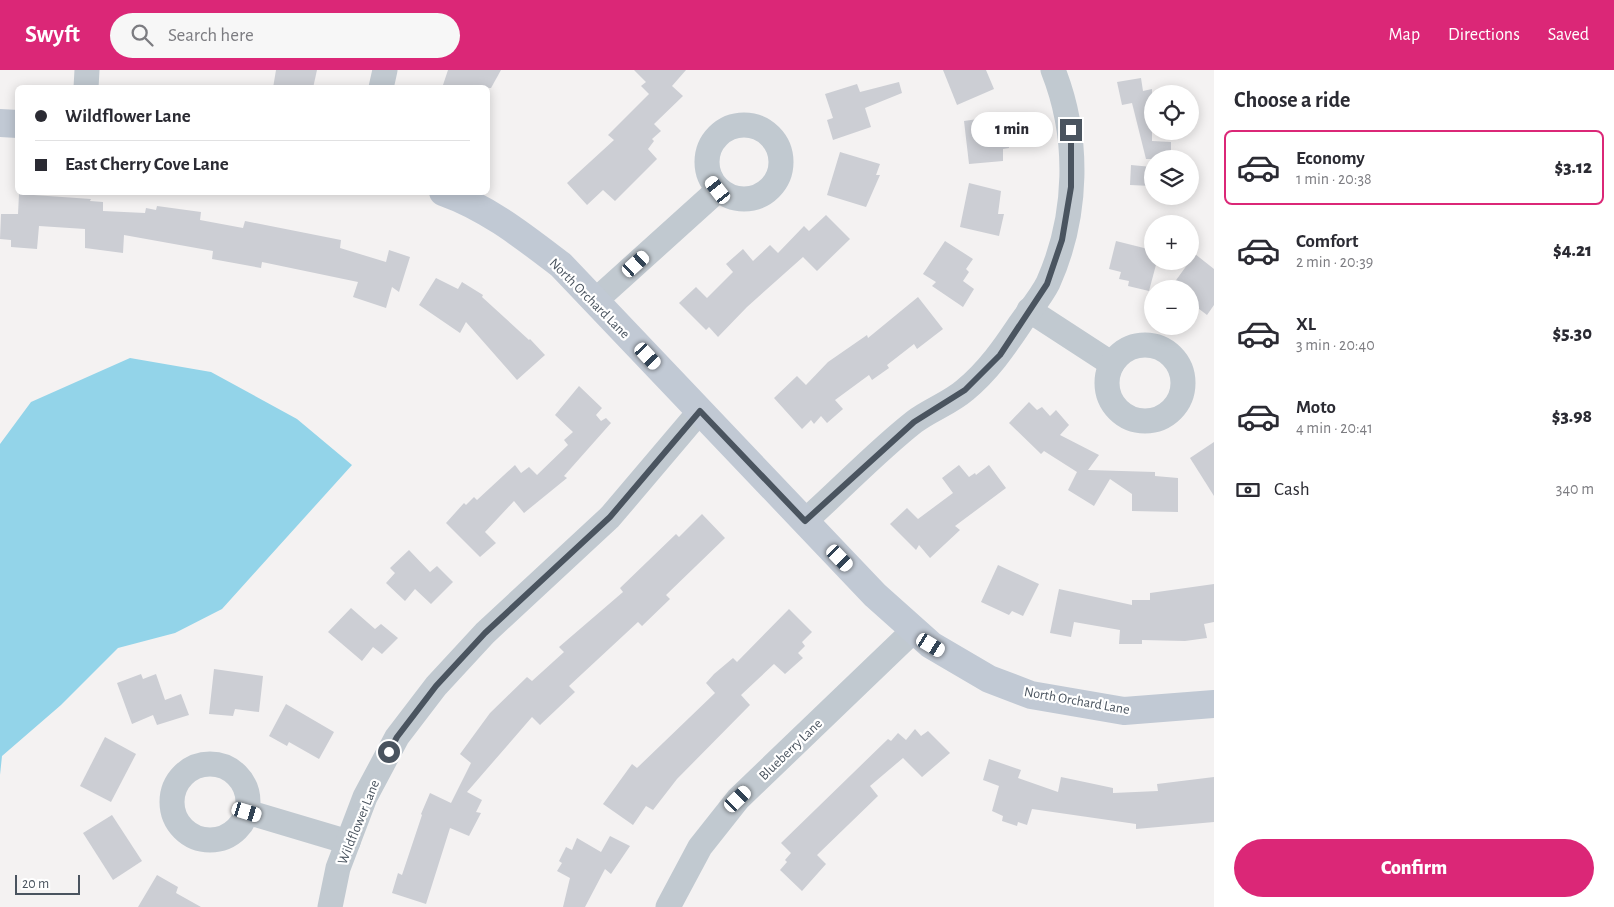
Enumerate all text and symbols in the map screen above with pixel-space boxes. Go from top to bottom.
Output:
search box [110,13,460,58]
icon: search [128,21,156,49]
text: Swyft [25,23,80,47]
text: Search here [168,26,254,45]
text: Map [1389,26,1420,44]
text: Directions [1448,26,1520,44]
text: Saved [1548,26,1589,44]
map controls [1144,85,1199,335]
button: locate [1144,85,1199,140]
text: Choose a ride [1234,89,1350,111]
text: Wildflower Lane [65,107,191,126]
callout: 1 min [971,112,1054,148]
route end [1060,119,1082,141]
text: 1 min [995,121,1029,137]
icon: car [1236,145,1281,190]
text: Economy [1296,149,1365,168]
button: layers [1144,150,1199,205]
text: East Cherry Cove Lane [65,155,229,174]
text: $3.12 [1555,158,1592,177]
text: 1 min · 20:38 [1296,171,1372,187]
car [702,174,733,206]
button: + [1144,215,1199,270]
icon: car [1236,228,1281,273]
text: Comfort [1296,232,1358,251]
text: $4.21 [1553,241,1592,260]
car [619,248,652,280]
text: 2 min · 20:39 [1296,254,1373,270]
street label: North Orchard Lane [547,256,632,341]
button: − [1144,280,1199,335]
icon: car [1236,311,1281,356]
text: XL [1296,315,1316,334]
text: $5.30 [1552,324,1592,343]
text: 3 min · 20:40 [1296,337,1375,353]
car [632,340,663,372]
icon: car [1236,394,1281,439]
text: Moto [1296,398,1336,417]
text: $3.98 [1552,407,1592,426]
text: 4 min · 20:41 [1296,420,1373,436]
icon: cash [1234,476,1262,504]
text: Cash [1274,480,1310,499]
text: 340 m [1556,481,1594,497]
car [824,542,855,574]
car [914,631,947,659]
street label: North Orchard Lane [1023,685,1131,717]
street label: Blueberry Lane [757,716,825,783]
route start [378,741,400,763]
street label: Wildflower Lane [336,778,382,867]
car [721,783,754,815]
car [230,800,263,824]
button: Confirm [1234,839,1594,897]
scale bar [15,872,80,895]
text: 20 m [22,877,49,891]

